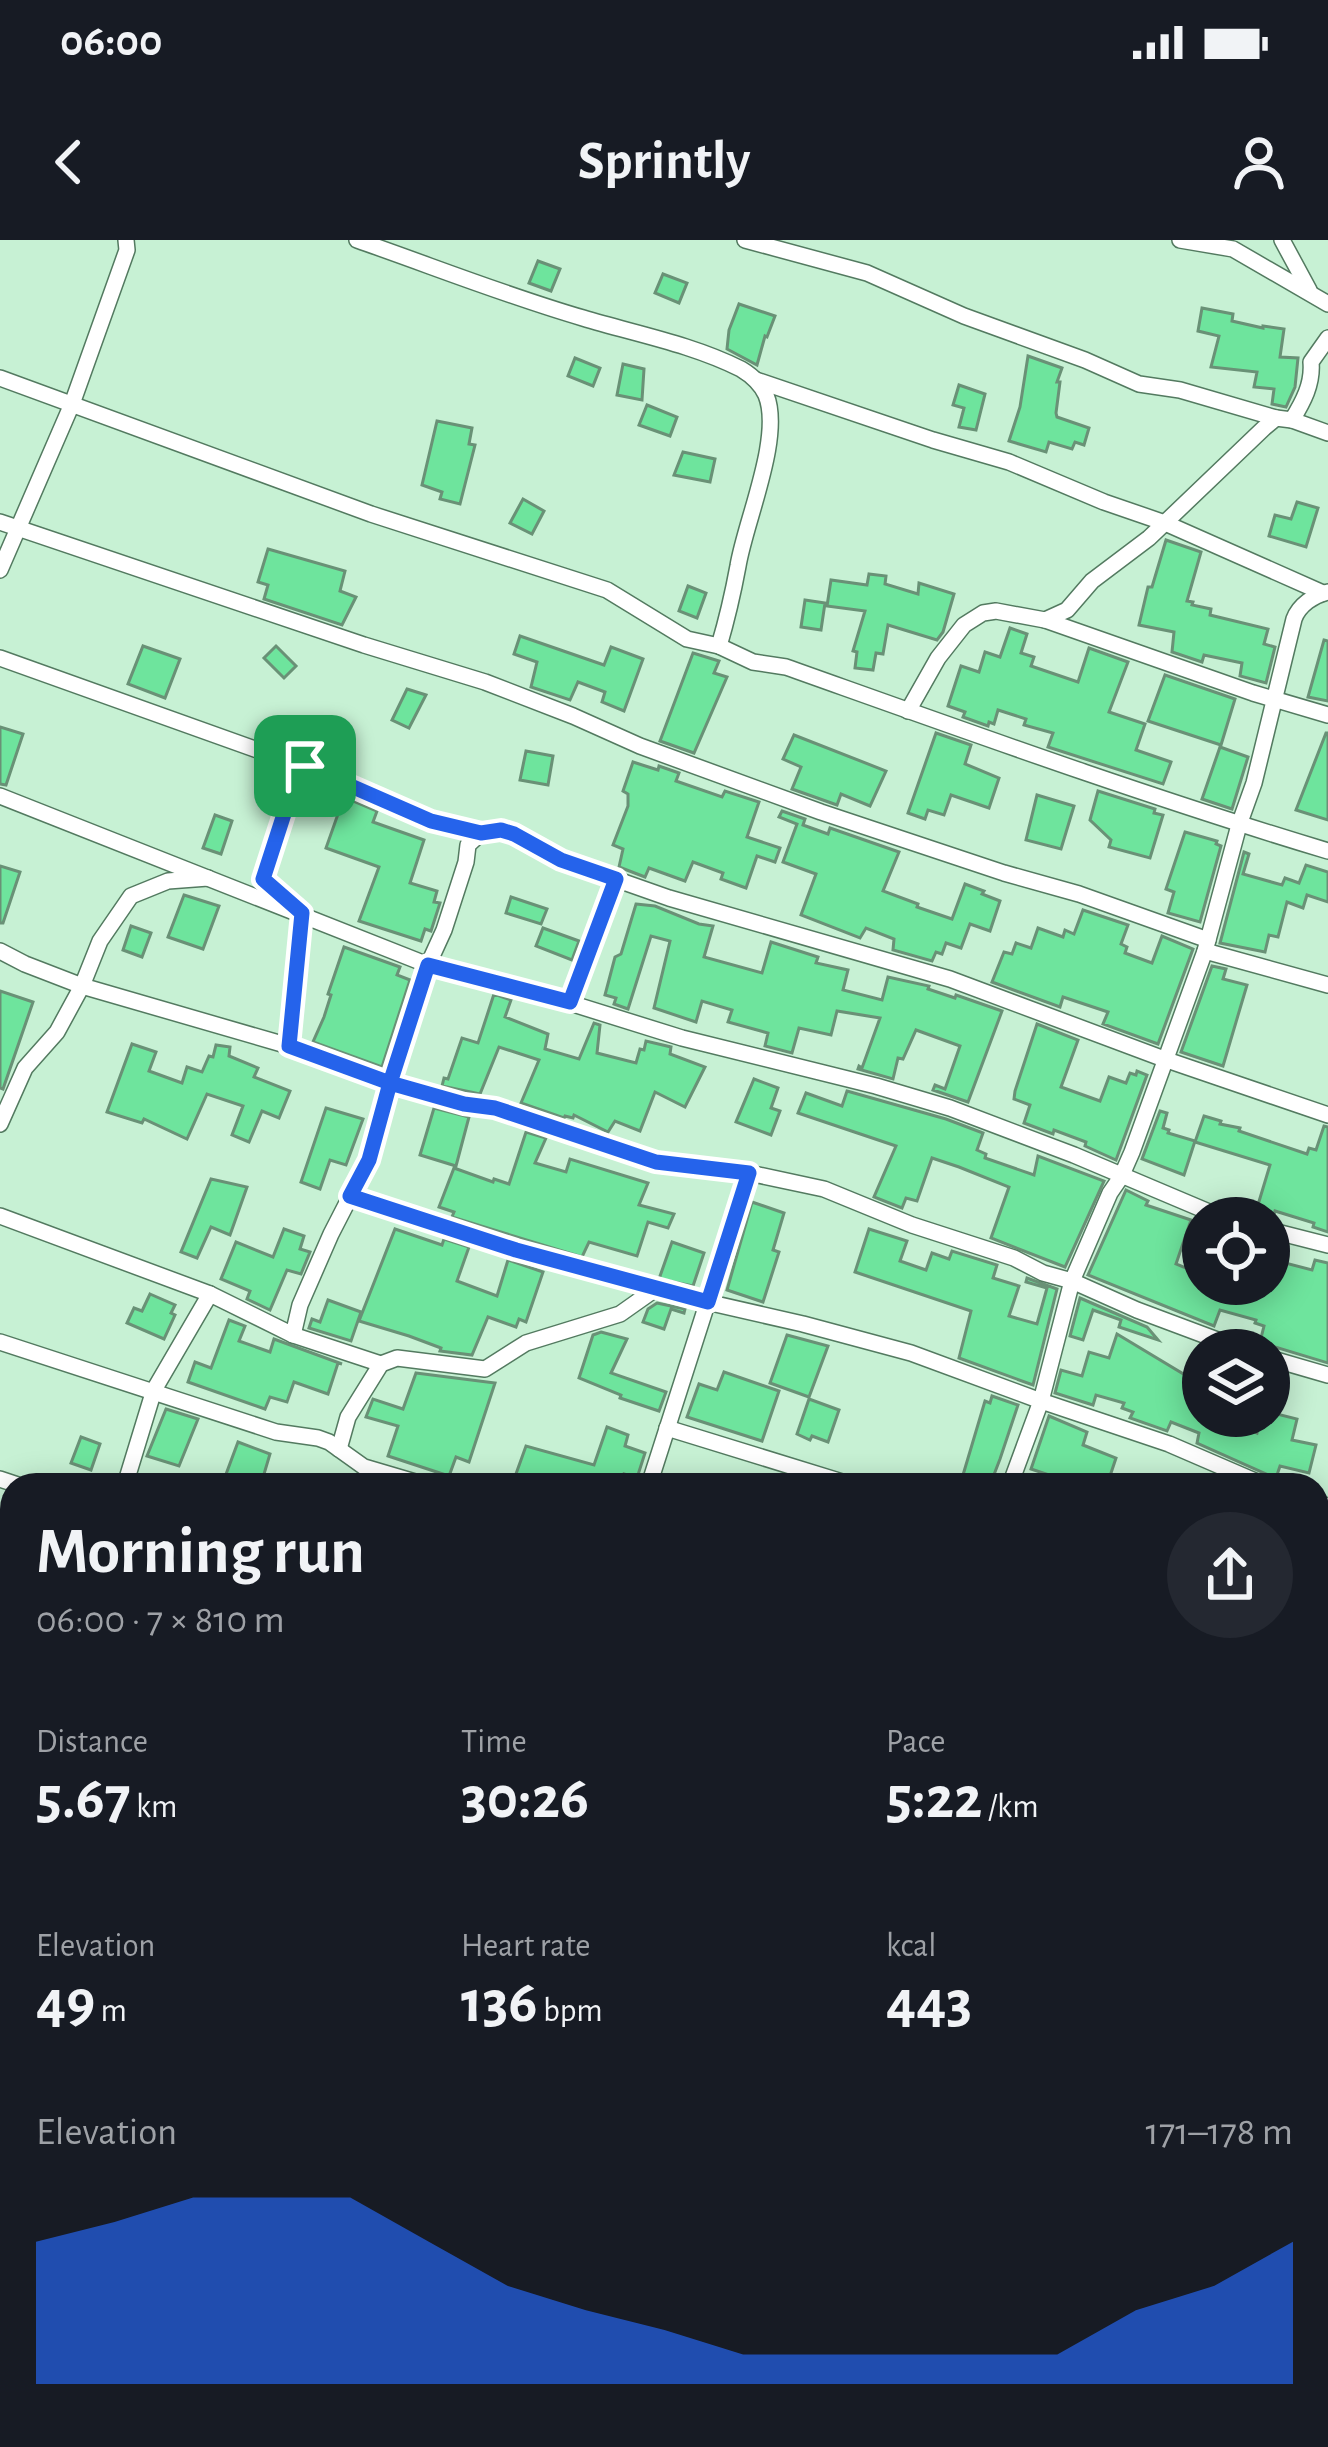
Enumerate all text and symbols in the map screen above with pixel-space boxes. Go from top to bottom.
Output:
text: 06:00 [60,19,162,64]
icon: back [36,129,102,195]
icon: person [1226,129,1292,195]
text: Sprintly [578,135,750,189]
pin [254,715,356,817]
icon: arrive [272,733,338,799]
map controls [1182,1197,1290,1437]
button: locate [1182,1197,1290,1305]
button: layers [1182,1329,1290,1437]
button: share [1167,1512,1293,1638]
text: Morning run [36,1519,365,1585]
text: 06:00 · 7 × 810 m [36,1601,285,1640]
text: Distance [36,1726,148,1759]
text: Time [461,1726,527,1759]
text: Pace [886,1726,945,1759]
text: 5.67 [36,1769,131,1829]
text: 30:26 [461,1769,589,1829]
text: 5:22 [886,1769,982,1829]
text: km [131,1791,177,1824]
text: /km [982,1791,1039,1824]
text: Elevation [36,1930,155,1963]
text: Heart rate [461,1930,591,1963]
text: kcal [886,1930,936,1963]
text: 49 [36,1973,95,2033]
text: 136 [461,1973,537,2033]
text: 443 [886,1973,972,2033]
text: m [95,1995,127,2028]
text: bpm [537,1995,603,2028]
text: Elevation [36,2113,177,2152]
text: 171–178 m [1146,2113,1293,2152]

